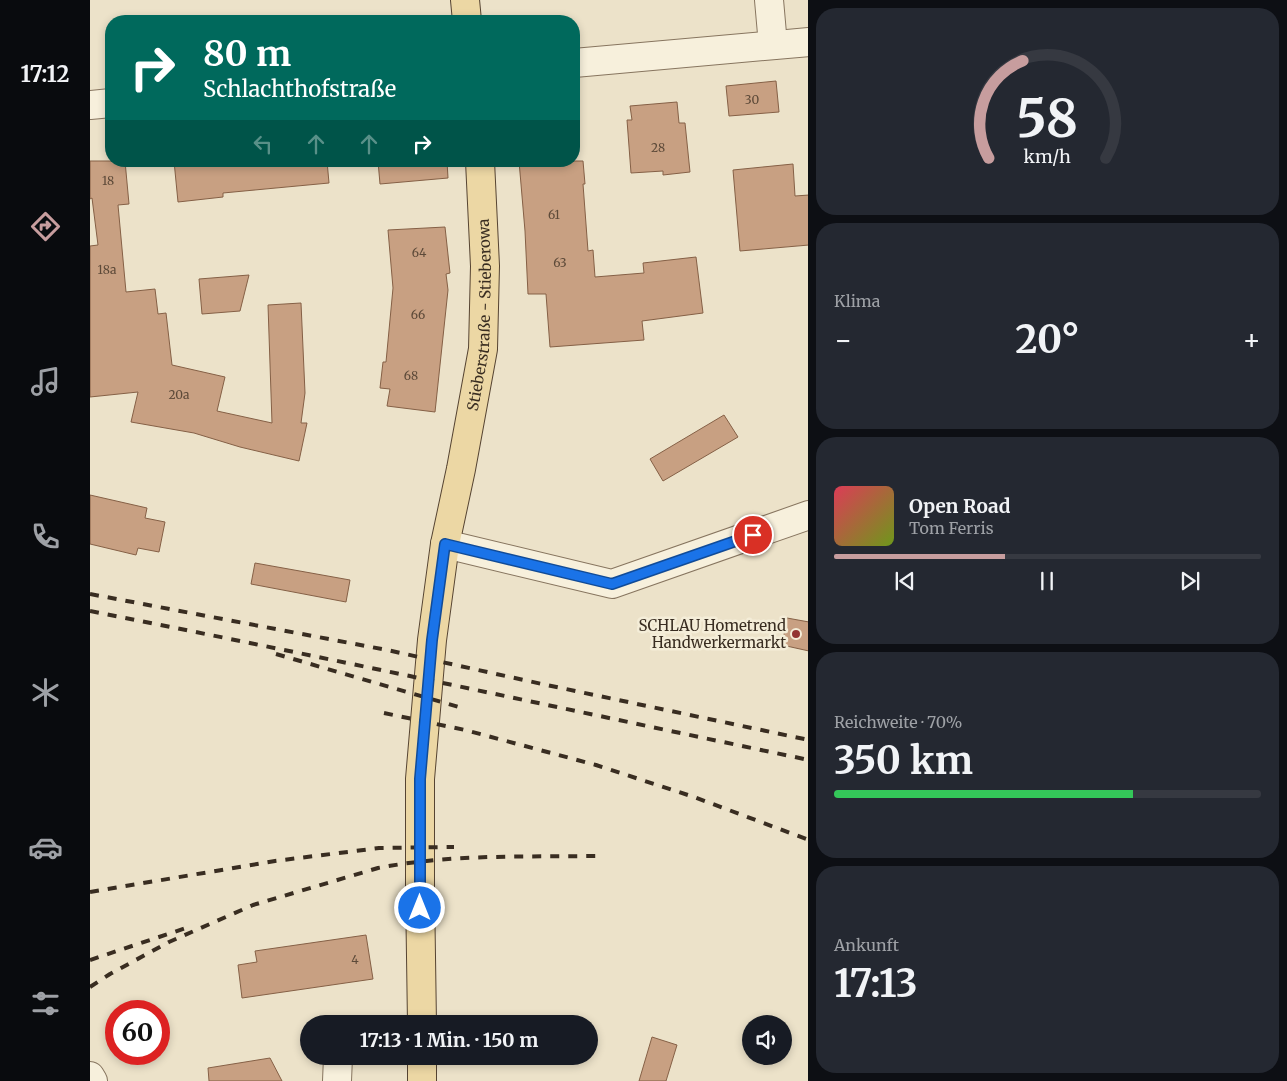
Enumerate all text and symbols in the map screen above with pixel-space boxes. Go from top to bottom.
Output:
text: 80 m [203,32,291,76]
icon: right [120,35,185,100]
text: 17:12 [21,60,69,88]
text: Schlachthofstraße [203,75,396,103]
text: 58 [1017,86,1078,151]
house number: 30 [745,92,759,107]
icon: left [249,130,277,158]
icon: ahead [302,130,330,158]
icon: ahead [355,130,383,158]
icon: right [408,130,436,158]
house number: 28 [651,140,665,155]
text: km/h [1024,145,1071,168]
house number: 18 [102,173,114,188]
house number: 61 [548,207,560,222]
icon: directions [28,209,63,244]
street label: Stieberstraße - Stieberowa [462,218,495,412]
house number: 64 [412,245,427,260]
house number: 63 [553,255,567,270]
house number: 18a [98,262,117,277]
text: Klima [834,291,880,311]
house number: 66 [411,307,425,322]
text: 20° [1015,316,1080,363]
text: − [834,322,853,358]
text: + [1242,322,1261,358]
icon: music [28,364,63,399]
house number: 68 [404,368,418,383]
house number: 20a [168,387,190,402]
text: Open Road [909,494,1011,518]
pin [732,514,774,556]
text: Tom Ferris [909,518,994,538]
icon: phone [28,519,63,554]
icon: arrive [739,521,767,549]
icon: previous [891,567,919,595]
icon: pause [1033,567,1061,595]
icon: next [1176,567,1204,595]
place label: SCHLAU Hometrend Handwerkermarkt [639,616,786,652]
marker: SCHLAU Hometrend Handwerkermarkt [790,628,802,640]
icon: climate [28,675,63,710]
text: Reichweite · 70% [834,712,962,732]
text: 350 km [834,737,973,784]
icon: car [28,830,63,865]
position arrow [393,881,445,933]
text: Ankunft [834,935,899,955]
house number: 4 [351,952,359,967]
text: 17:13 [834,960,918,1007]
icon: filters [28,986,63,1021]
speed limit sign: 60 [105,1000,170,1065]
map controls [742,1015,792,1065]
button: sound [742,1015,792,1065]
text: 17:13 · 1 Min. · 150 m [360,1028,538,1052]

